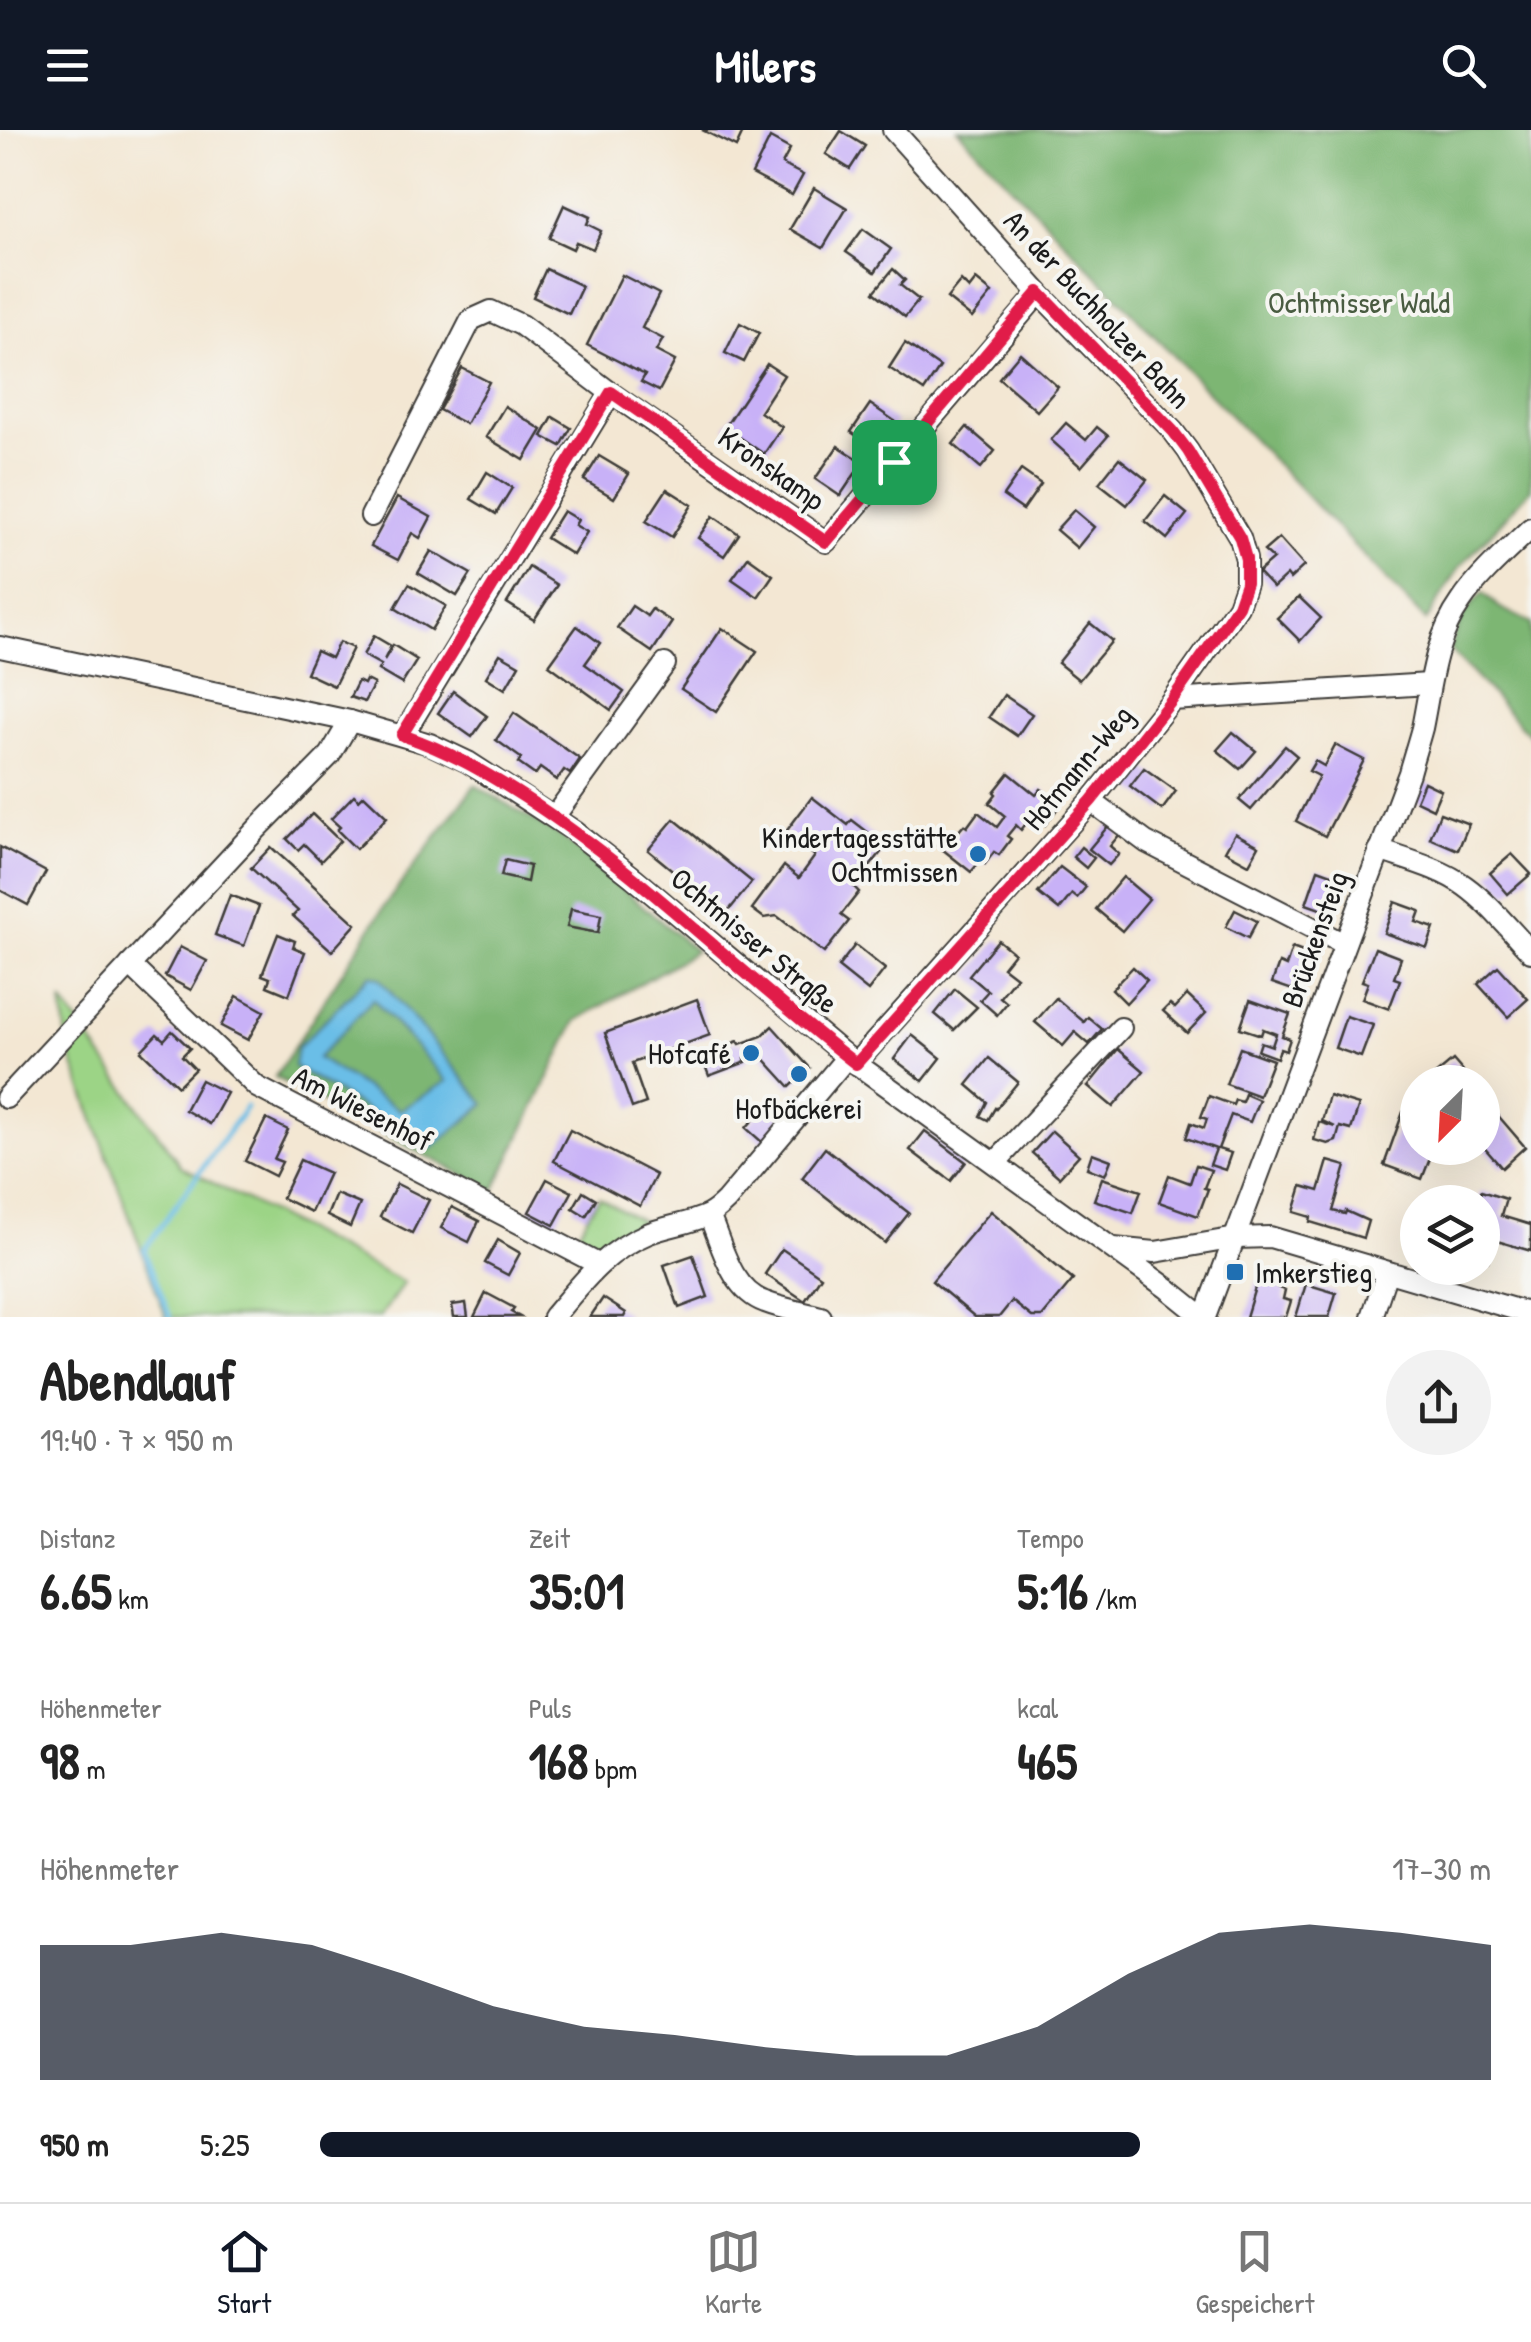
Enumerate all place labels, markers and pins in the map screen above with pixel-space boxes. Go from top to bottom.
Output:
pin [852,420,937,505]
place label: Kindertagesstätte Ochtmissen [762,817,958,891]
marker: Kindertagesstätte Ochtmissen [967,843,989,865]
place label: Hofcafé [648,1033,731,1073]
marker: Hofcafé [740,1042,762,1064]
marker: Hofbäckerei [788,1063,810,1085]
place label: Hofbäckerei [735,1088,863,1128]
place label: Imkerstieg [1255,1252,1372,1292]
marker: Imkerstieg [1224,1261,1246,1283]

